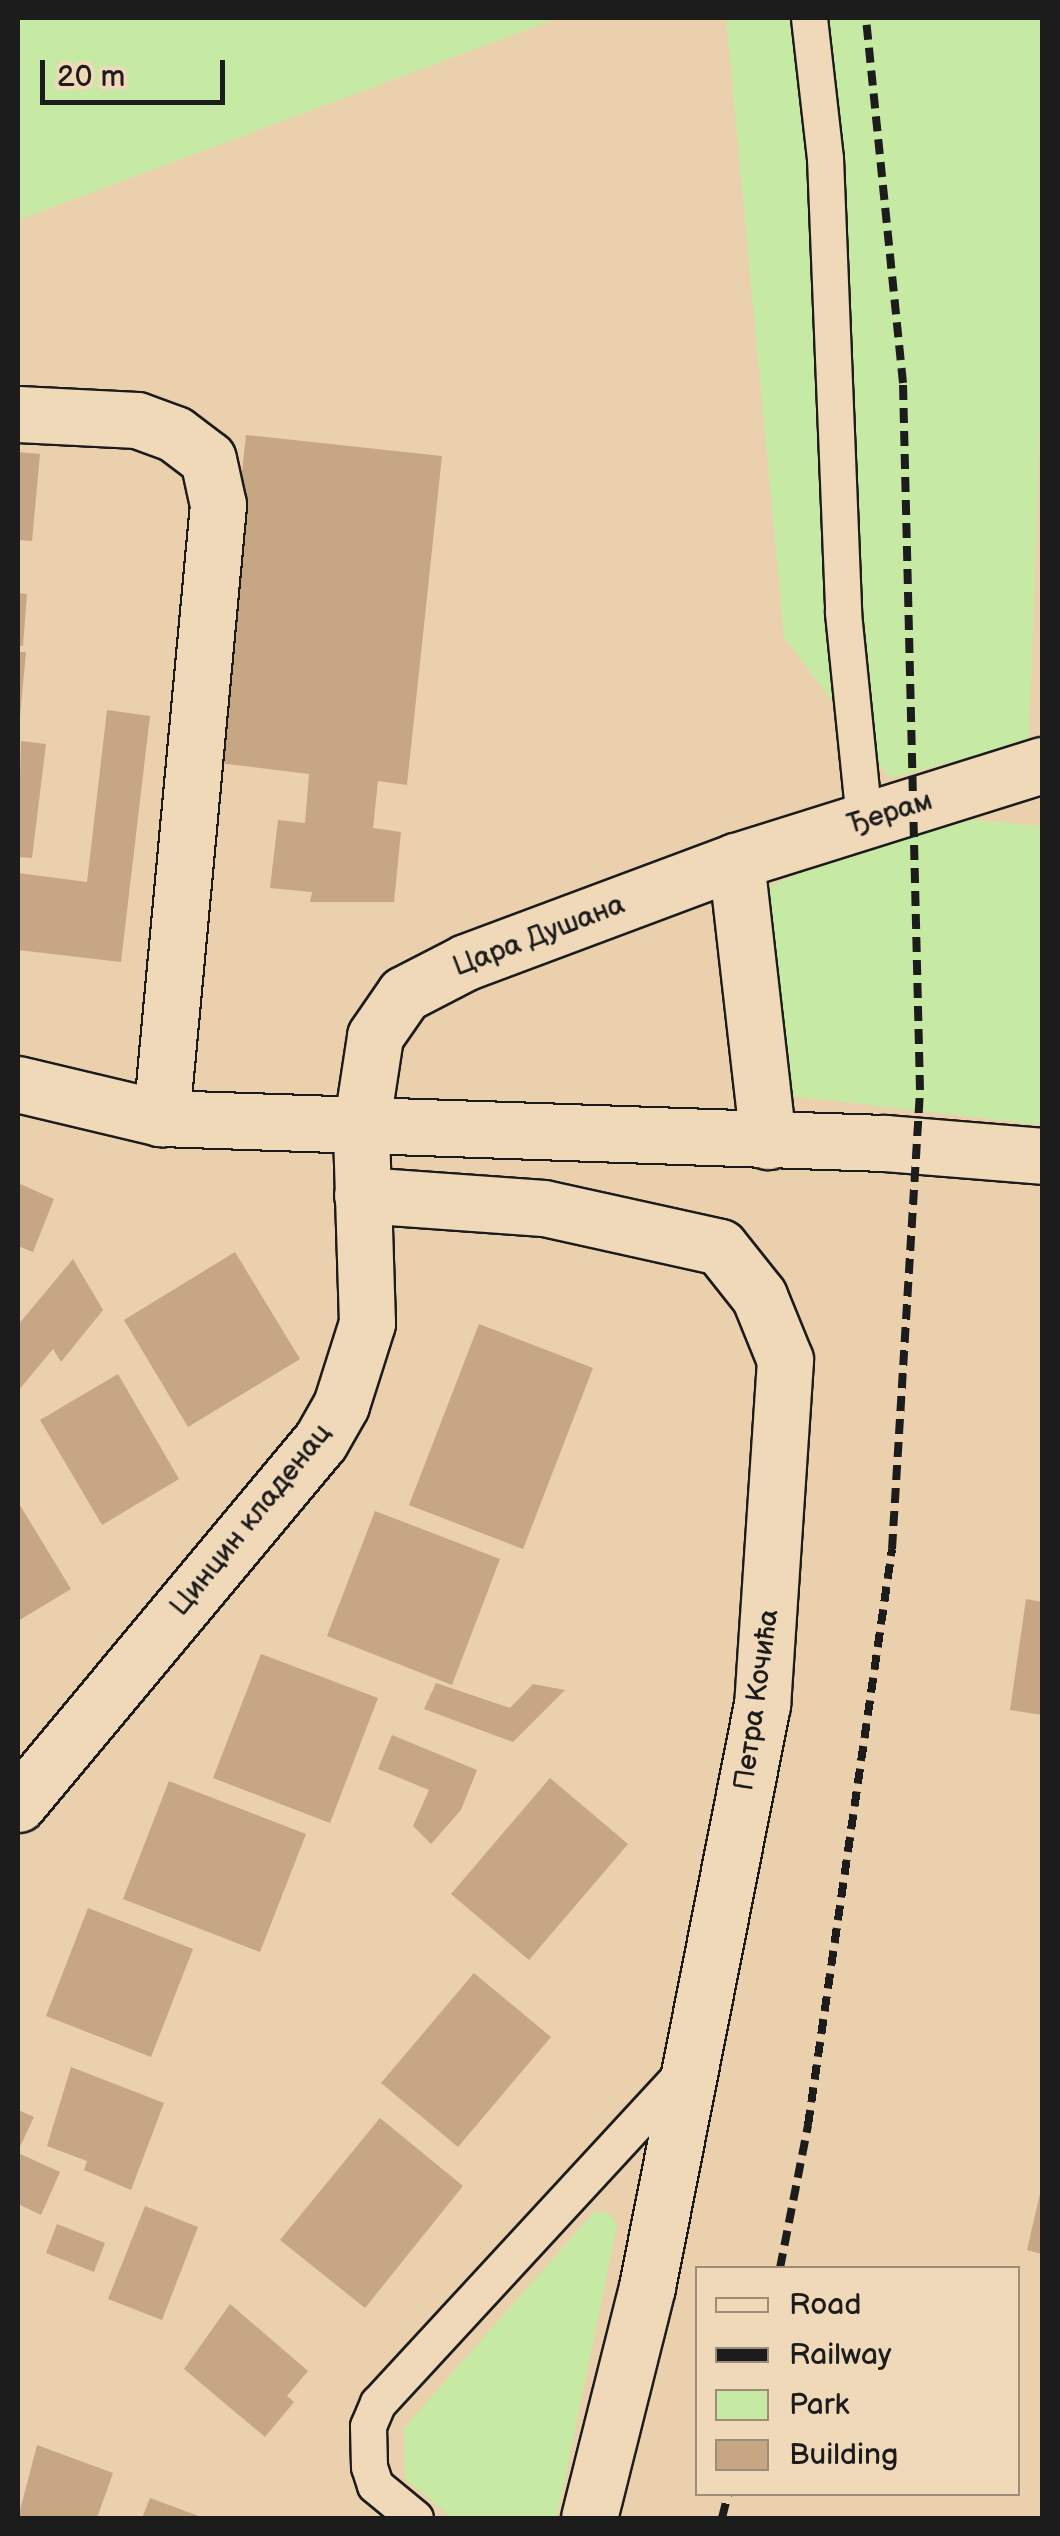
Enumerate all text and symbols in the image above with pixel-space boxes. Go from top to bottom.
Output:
scale bar [45,40,230,102]
text: 20 m [57,59,125,95]
street label: Ђерам [843,784,937,842]
street label: Цара Душана [448,888,630,984]
street label: Цинцин кладенац [163,1417,339,1623]
street label: Петра Кочића [728,1607,786,1793]
legend [695,2266,1020,2496]
text: Road [789,2287,862,2323]
text: Railway [789,2337,891,2373]
text: Park [789,2387,849,2423]
text: Building [789,2437,898,2473]

